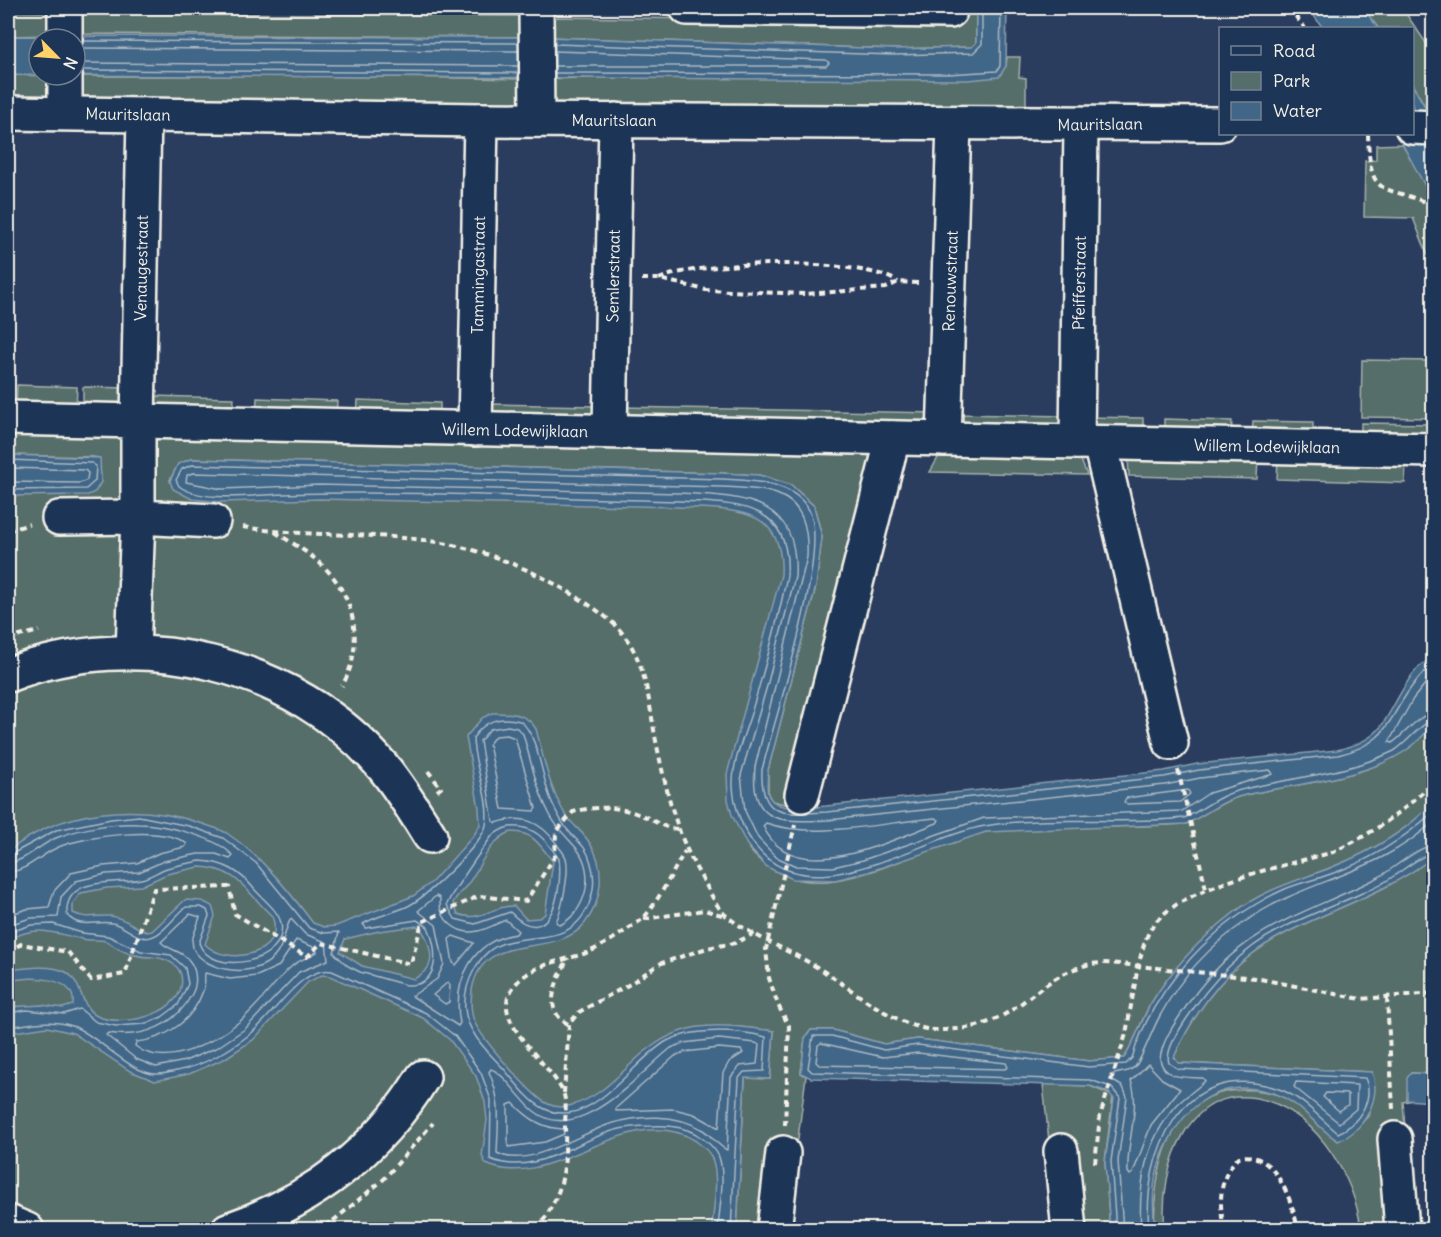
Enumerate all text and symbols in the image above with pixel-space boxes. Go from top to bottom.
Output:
north arrow [27,27,87,87]
legend [1219,27,1414,135]
text: Road [1273,39,1316,62]
text: N [59,54,82,73]
text: Park [1273,69,1310,92]
text: Water [1273,99,1323,122]
street label: Mauritslaan [85,103,171,125]
street label: Mauritslaan [571,110,657,130]
street label: Mauritslaan [1057,113,1143,135]
street label: Venaugestraat [130,214,152,321]
street label: Tammingastraat [467,215,489,334]
street label: Semlerstraat [602,229,624,323]
street label: Renouwstraat [938,229,962,332]
street label: Pfeifferstraat [1068,235,1090,330]
street label: Willem Lodewijklaan [442,419,588,441]
street label: Willem Lodewijklaan [1194,435,1340,457]

